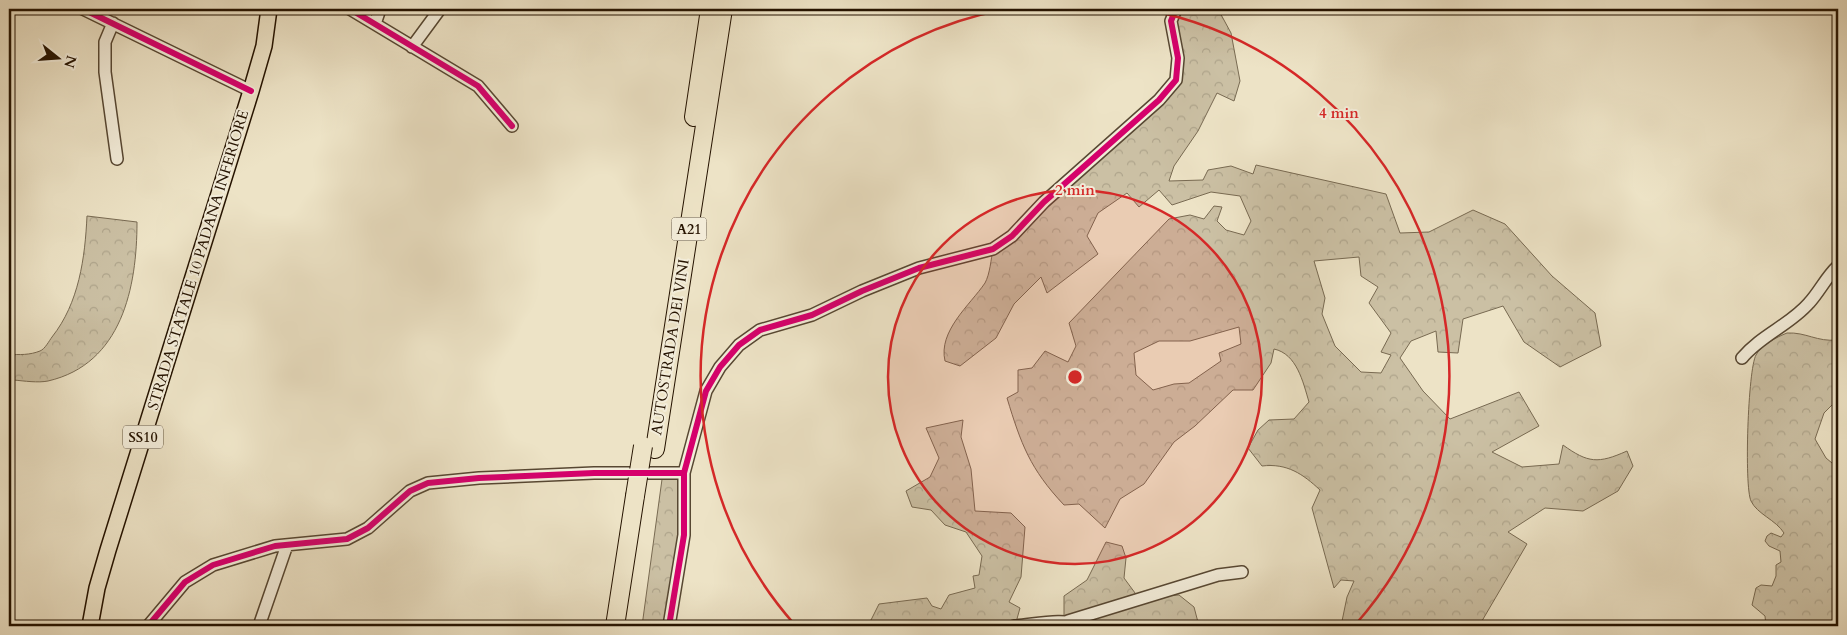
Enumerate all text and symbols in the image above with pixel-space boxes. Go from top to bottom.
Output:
north arrow [32,32,82,82]
text: N [59,53,81,70]
text: 4 min [1319,103,1359,123]
street label: STRADA STATALE 10 PADANA INFERIORE [143,107,253,413]
text: 2 min [1055,180,1095,200]
road number: A21 [672,218,706,240]
street label: AUTOSTRADA DEI VINI [646,258,694,436]
centre of rings [1066,368,1084,386]
road number: SS10 [123,426,163,448]

